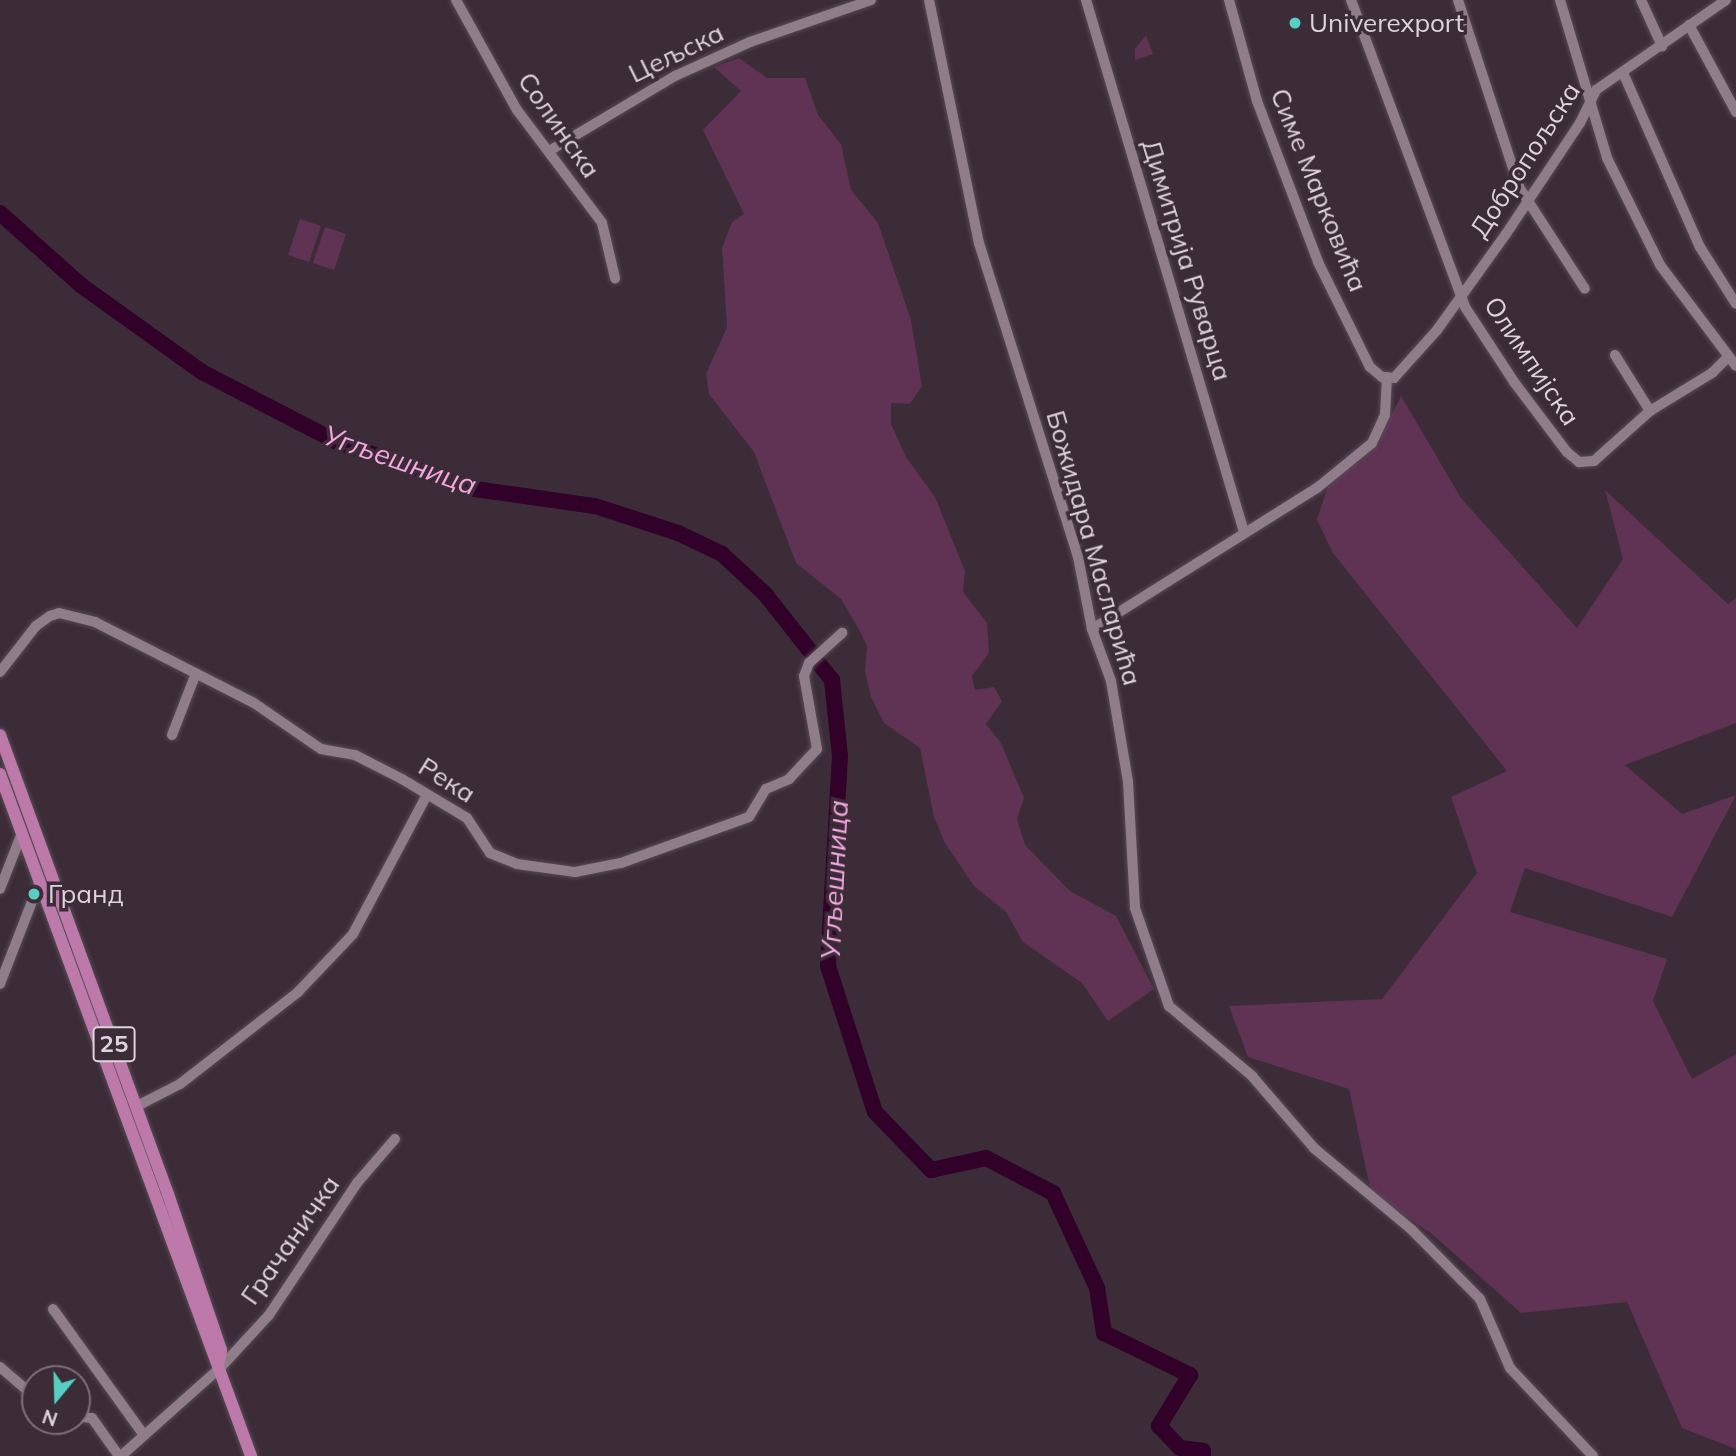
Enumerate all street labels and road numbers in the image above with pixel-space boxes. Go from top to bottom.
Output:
street label: Цељска [624,17,728,89]
street label: Солинска [511,66,607,184]
street label: Добропољска [1463,77,1587,243]
street label: Симе Марковића [1264,84,1374,296]
street label: Димитрија Руварца [1135,136,1239,384]
street label: Олимпијска [1478,291,1586,431]
street label: Божидара Масларића [1040,407,1148,689]
street label: Река [413,751,481,809]
road number: 25 [91,1024,137,1064]
street label: Грачаничка [234,1170,346,1310]

